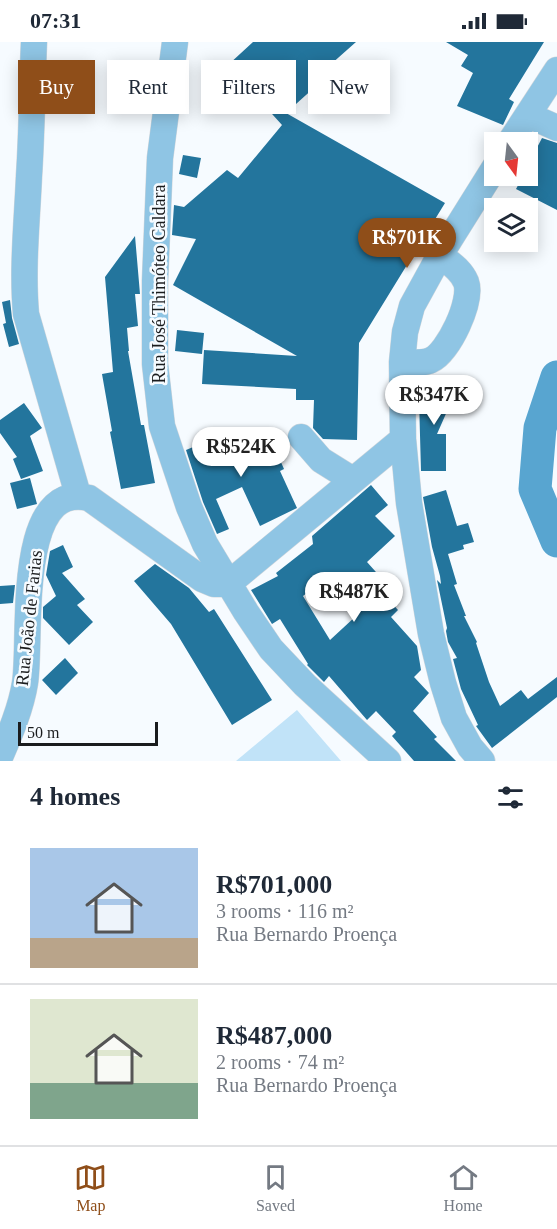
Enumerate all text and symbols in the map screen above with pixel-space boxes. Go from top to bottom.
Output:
text: 07:31 [30,8,81,33]
chip: Buy [18,60,95,114]
chip: Rent [107,60,189,114]
chip: Filters [201,60,296,114]
chip: New [308,60,390,114]
north arrow [484,132,538,186]
map controls [484,132,538,252]
street label: Rua José Thimóteo Caldara [149,184,169,384]
button: layers [484,198,538,252]
pin: R$701K [358,218,456,269]
text: R$701K [372,226,442,248]
pin: R$347K [385,375,483,426]
text: R$347K [399,383,469,405]
pin: R$524K [192,427,290,478]
text: R$524K [206,435,276,457]
street label: Rua João de Farias [12,549,46,687]
pin: R$487K [305,572,403,623]
text: R$487K [319,580,389,602]
scale bar [18,719,158,746]
text: 50 m [27,724,59,741]
icon: filters [494,781,527,814]
text: 4 homes [30,782,120,811]
text: R$701,000 [216,870,332,899]
icon: home [78,872,150,944]
text: 3 rooms · 116 m² [216,900,353,922]
text: Rua Bernardo Proença [216,923,397,945]
text: R$487,000 [216,1021,332,1050]
icon: home [78,1023,150,1095]
text: 2 rooms · 74 m² [216,1051,344,1073]
text: Rua Bernardo Proença [216,1074,397,1096]
tab: Map [74,1161,107,1215]
tab: Saved [256,1161,295,1215]
tab: Home [444,1161,483,1215]

